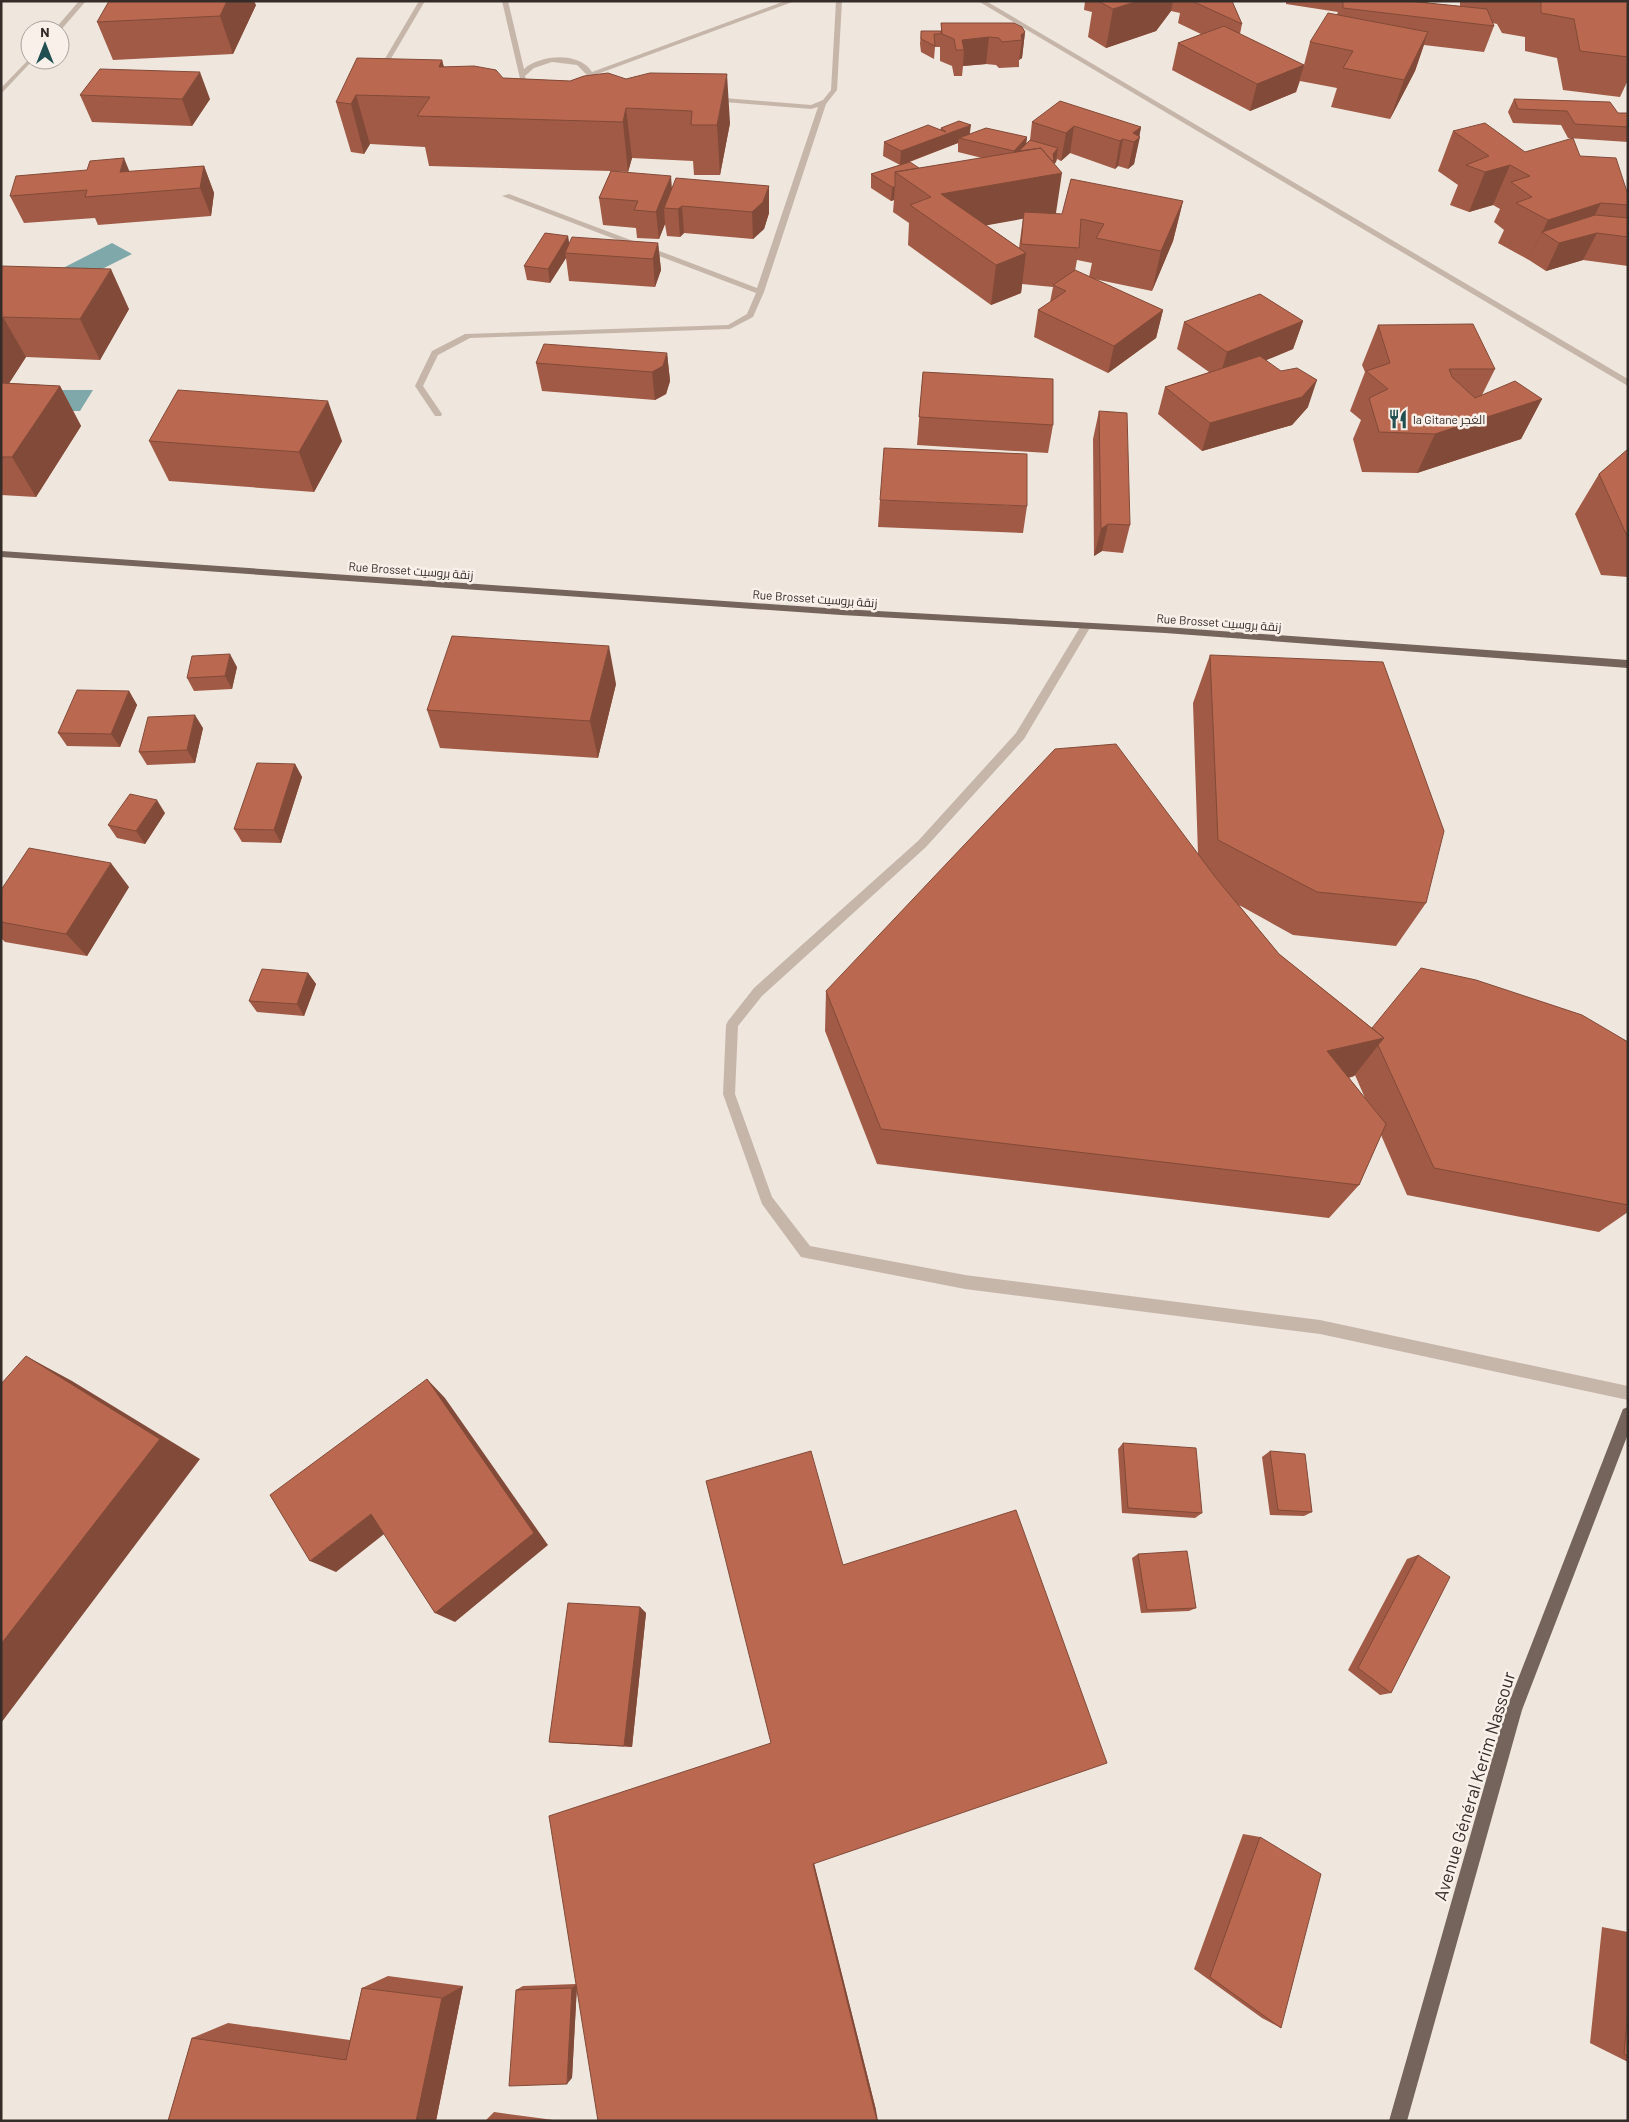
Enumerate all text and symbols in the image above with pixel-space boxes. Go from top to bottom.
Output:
north arrow [20,20,70,70]
text: N [40,23,50,40]
restaurant icon: la Gitane الغجر [1387,408,1409,430]
place label: la Gitane الغجر [1413,412,1485,427]
street label: Rue Brosset زنقة بروسيت [348,559,474,582]
street label: Rue Brosset زنقة بروسيت [752,587,878,610]
street label: Rue Brosset زنقة بروسيت [1156,611,1282,634]
street label: Avenue Général Kerim Nassour [1429,1668,1520,1903]

